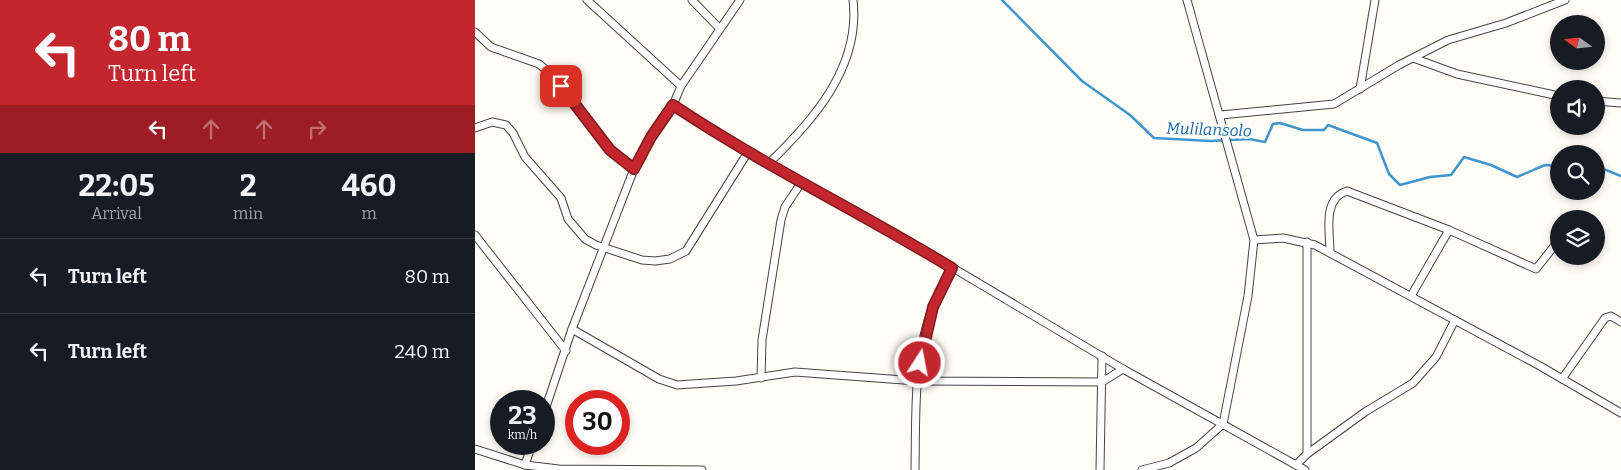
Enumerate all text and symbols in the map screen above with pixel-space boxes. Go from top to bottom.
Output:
north arrow [1550,15,1605,70]
map controls [1550,15,1605,265]
text: 80 m [108,18,191,60]
icon: left [25,20,90,85]
text: Turn left [108,60,196,87]
pin [540,65,582,107]
icon: arrive [547,72,575,100]
button: sound [1550,80,1605,135]
icon: left [144,115,172,143]
icon: ahead [197,115,225,143]
icon: ahead [250,115,278,143]
icon: right [303,115,331,143]
water label: Mulilansolo [1166,119,1252,140]
button: search [1550,145,1605,200]
text: 22:05 [78,168,155,204]
text: 2 [240,168,257,204]
text: 460 [342,168,397,204]
text: Arrival [91,204,142,223]
text: min [233,204,263,223]
text: m [361,204,377,223]
button: layers [1550,210,1605,265]
icon: left [25,262,53,290]
text: Turn left [68,265,147,288]
text: 80 m [404,265,450,288]
position arrow [893,336,945,388]
icon: left [25,337,53,365]
text: Turn left [68,340,147,363]
text: 240 m [394,340,450,363]
speed limit sign: 30 [565,390,630,455]
text: 23 [508,401,537,431]
text: km/h [508,428,537,442]

